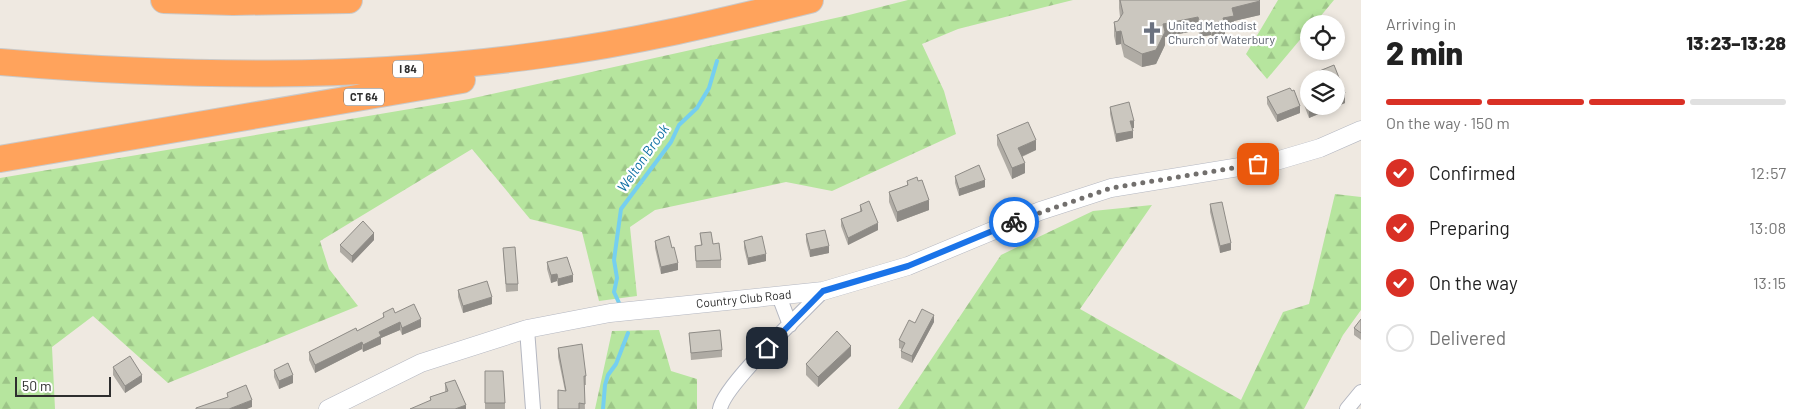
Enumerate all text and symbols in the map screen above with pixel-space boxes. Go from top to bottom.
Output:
text: Arriving in [1386,14,1456,33]
map controls [1300,15,1345,115]
button: locate [1300,15,1345,60]
place label: United Methodist Church of Waterbury [1168,18,1275,46]
church icon: United Methodist Church of Waterbury [1139,20,1165,46]
text: 13:23–13:28 [1686,31,1786,54]
text: 2 min [1386,33,1463,71]
road number: I 84 [393,61,423,78]
button: layers [1300,70,1345,115]
road number: CT 64 [344,88,384,105]
text: On the way · 150 m [1386,113,1510,132]
water label: Welton Brook [613,120,672,195]
pin [1237,143,1279,185]
icon: bag [1244,150,1272,178]
icon: check [1386,159,1414,187]
text: Confirmed [1429,161,1516,184]
text: 12:57 [1751,163,1786,182]
courier [989,197,1039,247]
icon: bike [1000,208,1028,236]
icon: check [1386,214,1414,242]
text: Preparing [1429,216,1510,239]
text: 13:08 [1749,218,1786,237]
icon: check [1386,269,1414,297]
text: On the way [1429,271,1518,294]
text: 13:15 [1753,273,1786,292]
street label: Country Club Road [695,286,792,310]
text: Delivered [1429,326,1506,349]
pin [746,327,788,369]
icon: home [753,334,781,362]
scale bar [15,374,111,397]
text: 50 m [22,377,51,394]

